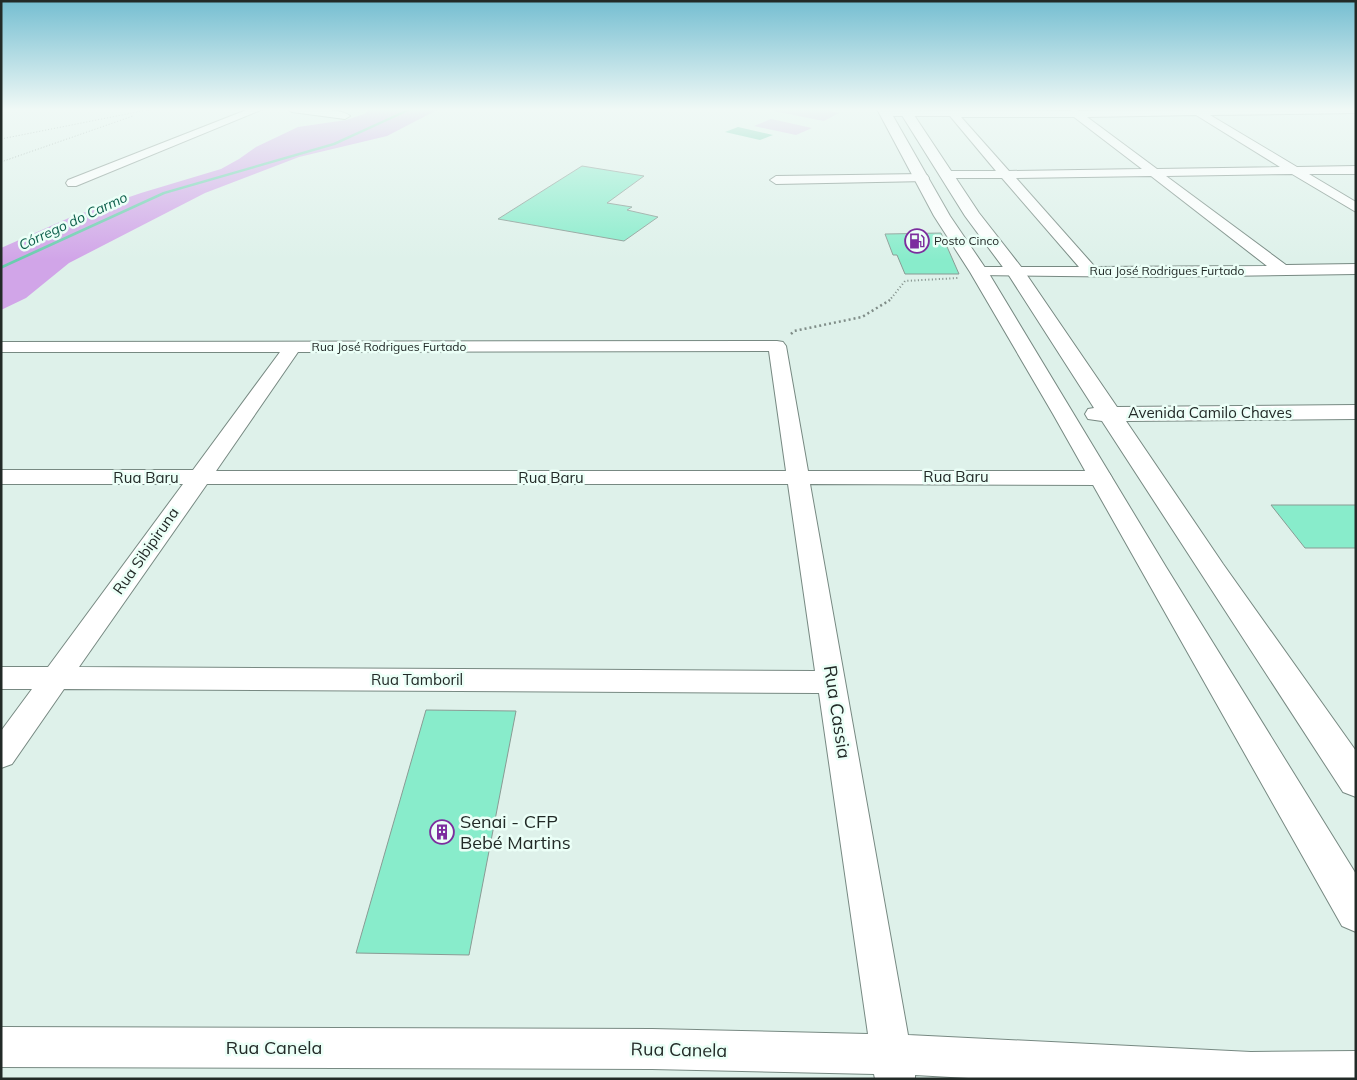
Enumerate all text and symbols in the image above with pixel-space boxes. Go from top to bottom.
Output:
water label: Córrego do Carmo [16,188,130,254]
fuel station icon: Posto Cinco [904,228,930,254]
place label: Posto Cinco [934,233,999,248]
street label: Rua José Rodrigues Furtado [1090,263,1245,278]
street label: Rua José Rodrigues Furtado [312,339,467,354]
street label: Avenida Camilo Chaves [1128,403,1292,422]
street label: Rua Baru [923,467,989,486]
street label: Rua Baru [113,468,179,487]
street label: Rua Baru [518,468,584,487]
street label: Rua Sibipiruna [109,504,183,598]
street label: Rua Cassia [819,664,856,760]
street label: Rua Tamboril [371,670,463,689]
place label: Senai - CFP Bebé Martins [460,810,571,854]
building icon: Senai - CFP Bebé Martins [429,819,455,845]
street label: Rua Canela [226,1036,322,1059]
street label: Rua Canela [631,1037,727,1062]

